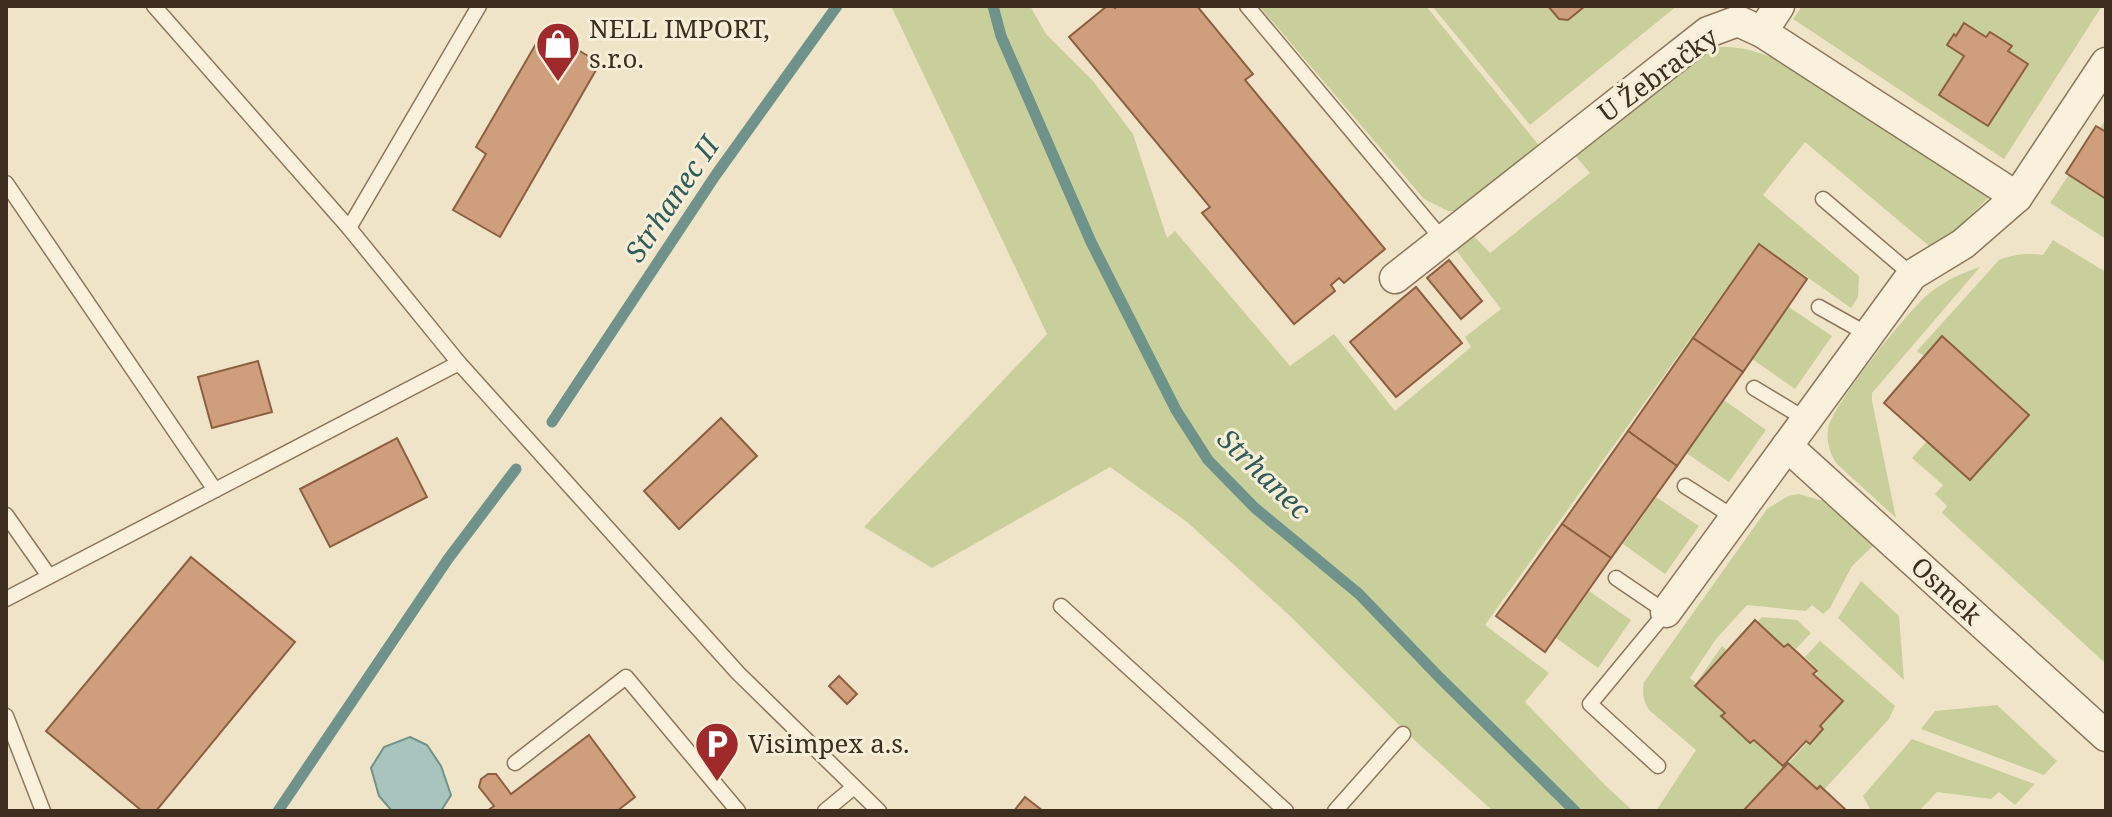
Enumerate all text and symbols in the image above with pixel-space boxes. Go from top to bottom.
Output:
place label: NELL IMPORT, s.r.o. [589,10,770,76]
street label: U Žebračky [1590,18,1725,130]
shop icon: NELL IMPORT, s.r.o. [534,20,582,83]
water label: Strhanec II [615,127,728,269]
water label: Strhanec [1210,419,1320,527]
street label: Osmek [1903,548,1991,633]
parking icon: Visimpex a.s. [693,720,741,783]
place label: Visimpex a.s. [748,725,910,761]

